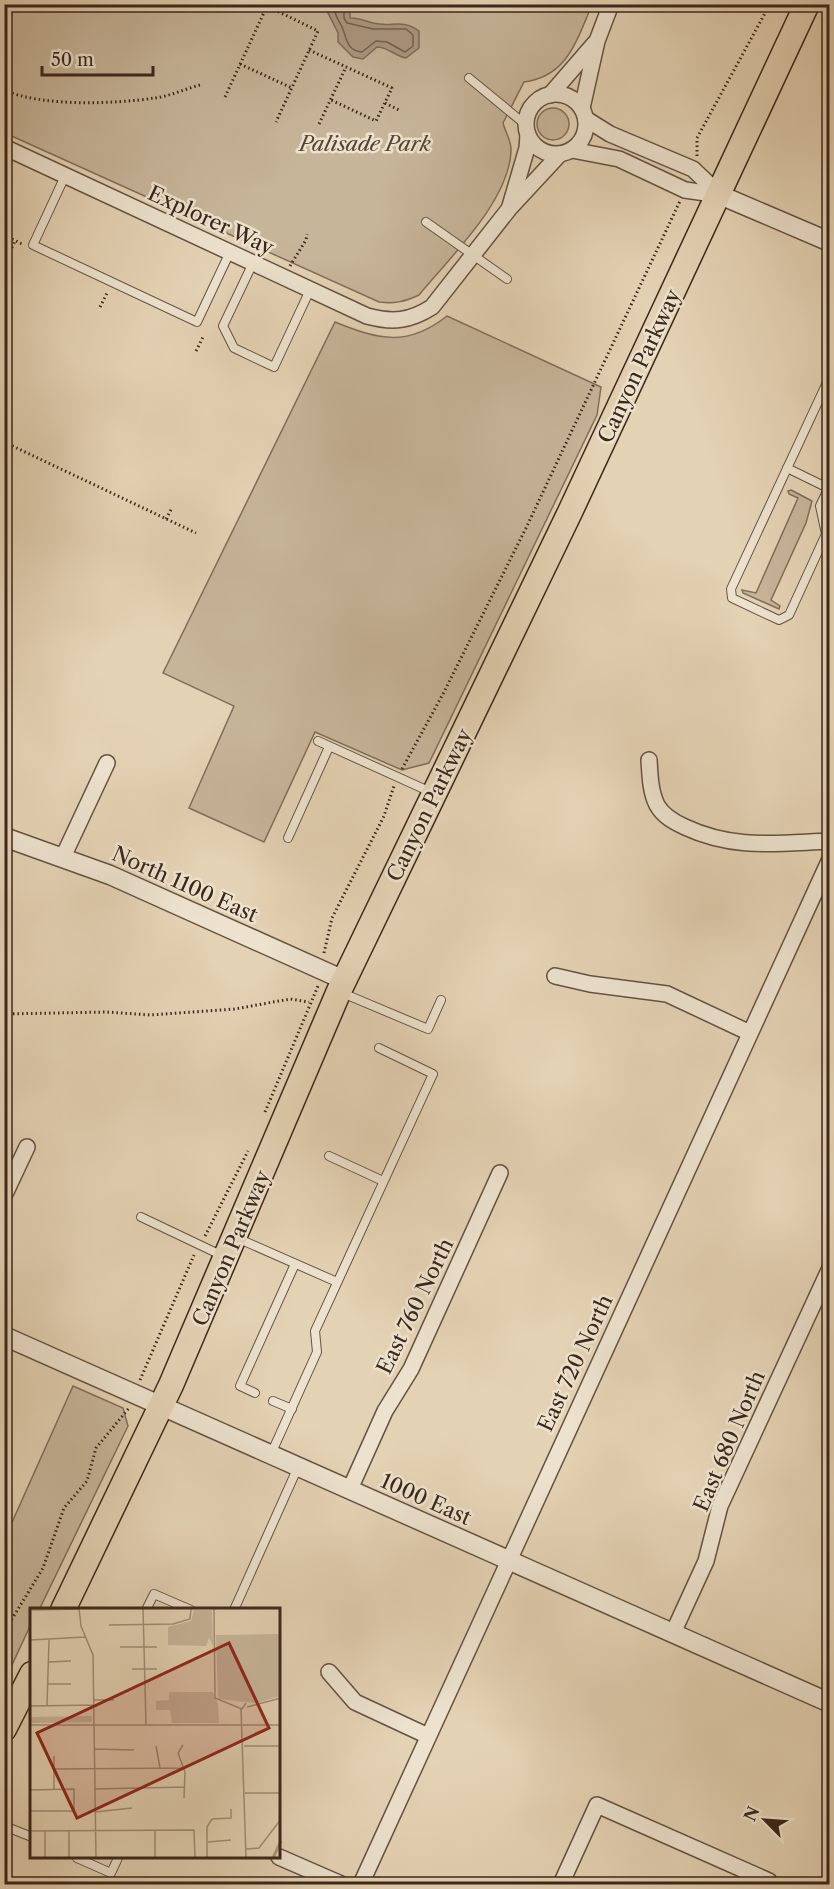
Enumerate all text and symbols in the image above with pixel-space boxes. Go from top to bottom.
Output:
scale bar [42,39,153,77]
text: 50 m [51,49,94,71]
park label: Palisade Park [297,131,431,156]
street label: Explorer Way [144,180,278,260]
street label: Canyon Parkway [592,285,686,447]
street label: Canyon Parkway [381,724,477,885]
street label: North 1100 East [108,841,262,927]
street label: Canyon Parkway [187,1166,275,1330]
street label: East 760 North [371,1234,459,1378]
street label: East 720 North [532,1291,618,1435]
street label: East 680 North [688,1367,770,1515]
street label: 1000 East [377,1468,476,1530]
inset map [30,1608,280,1859]
north arrow [735,1790,795,1850]
text: N [739,1803,763,1824]

